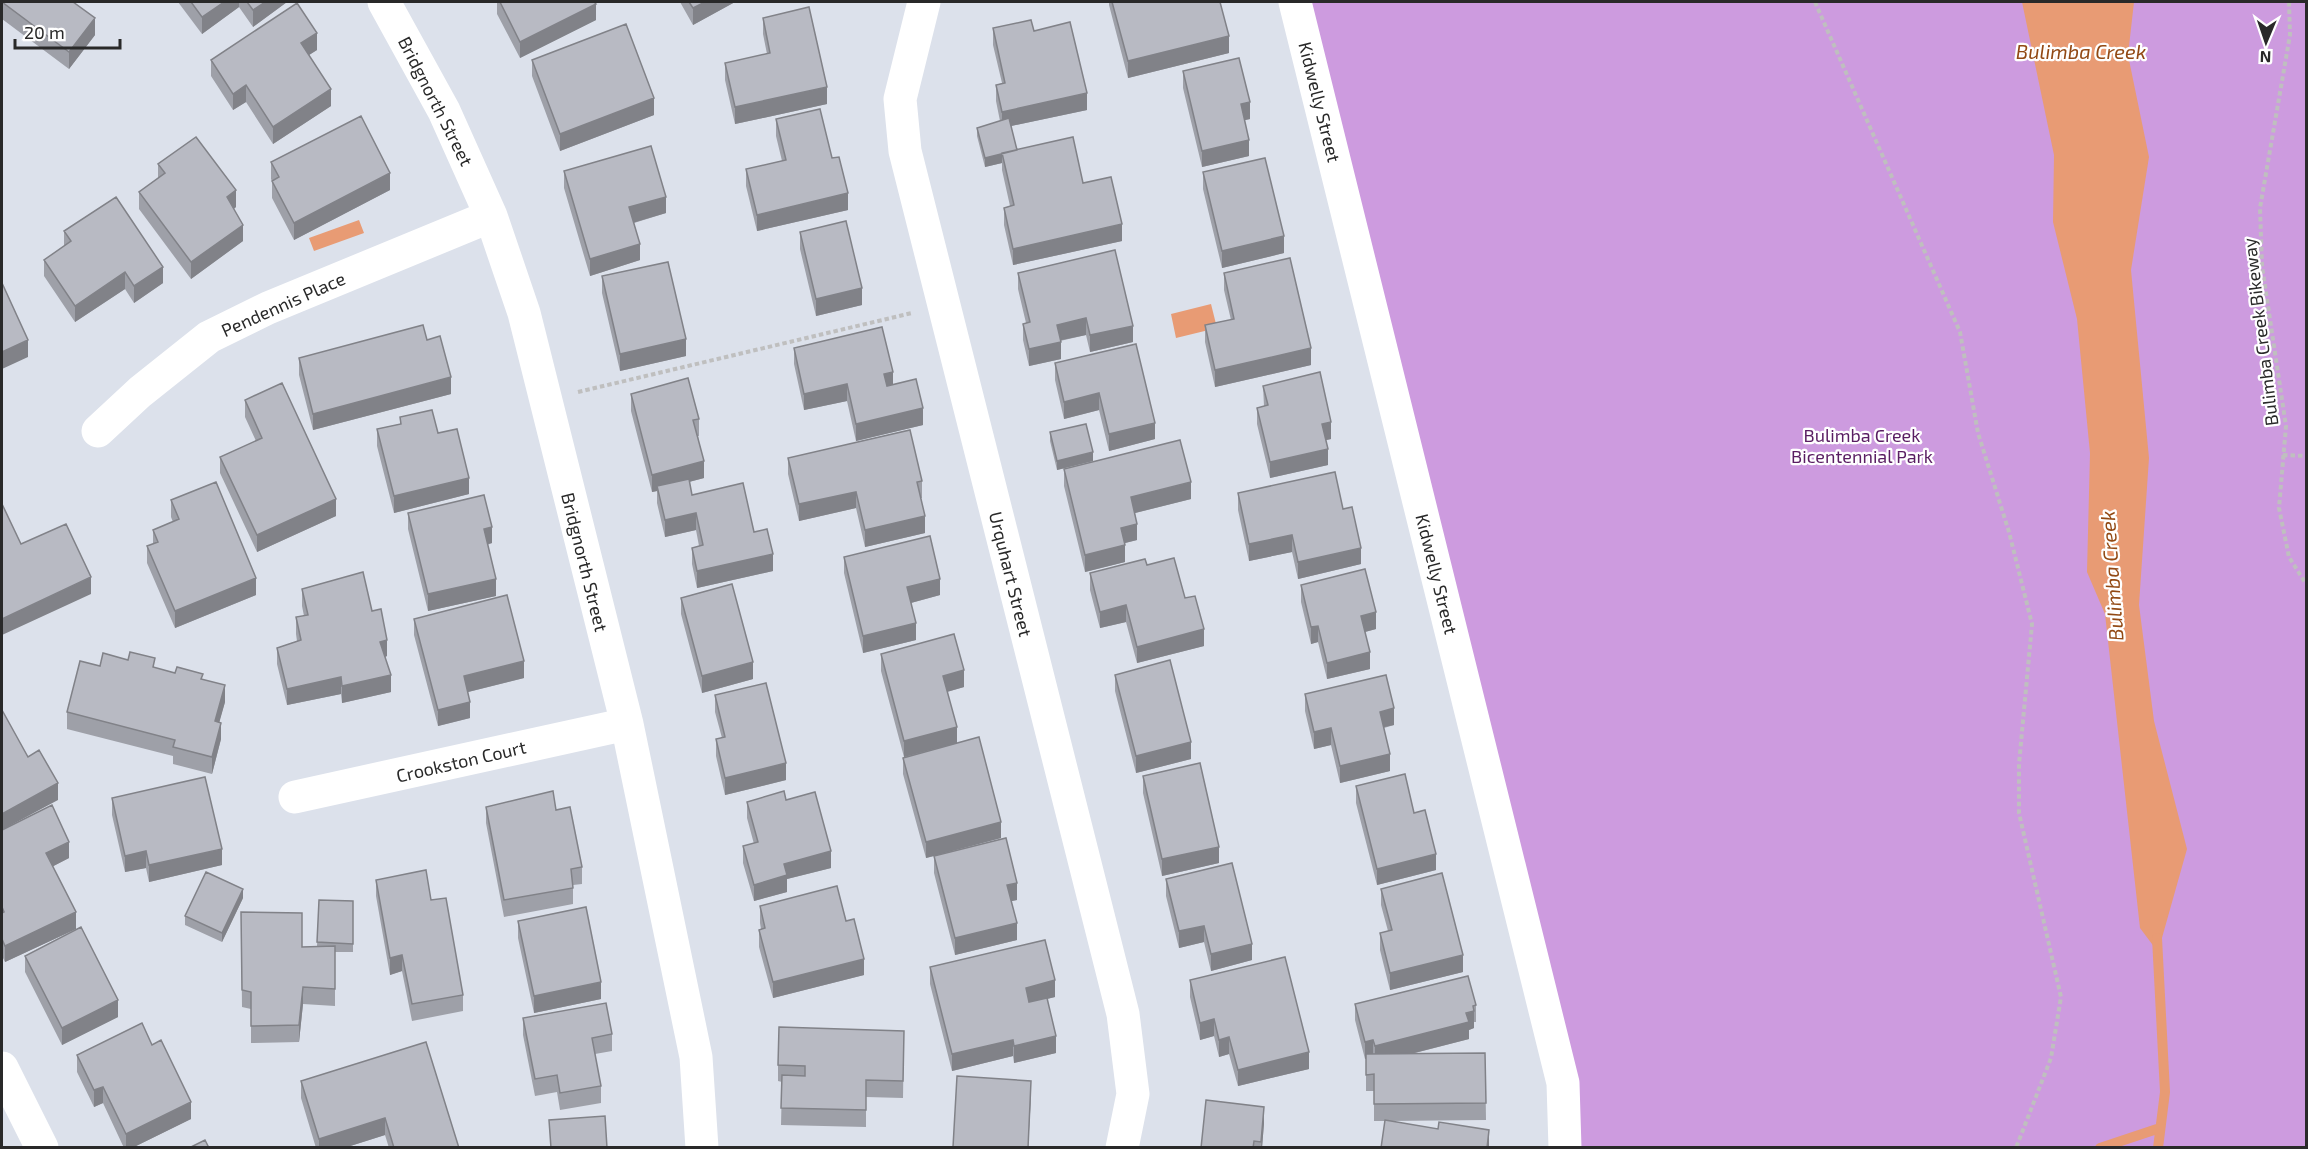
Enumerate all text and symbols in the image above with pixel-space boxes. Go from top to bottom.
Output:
scale bar [15,12,120,50]
north arrow [2236,12,2296,72]
text: 20 m [24,21,65,43]
street label: Bridgnorth Street [394,33,478,170]
water label: Bulimba Creek [2016,39,2146,63]
street label: Kidwelly Street [1294,40,1346,165]
text: N [2259,48,2272,67]
street label: Bulimba Creek Bikeway [2238,236,2282,427]
street label: Pendennis Place [218,267,348,341]
park label: Bulimba Creek Bicentennial Park [1791,424,1933,467]
street label: Bridgnorth Street [557,490,613,634]
street label: Urquhart Street [985,509,1037,639]
water label: Bulimba Creek [2094,510,2128,642]
street label: Kidwelly Street [1411,512,1463,637]
street label: Crookston Court [394,735,528,787]

